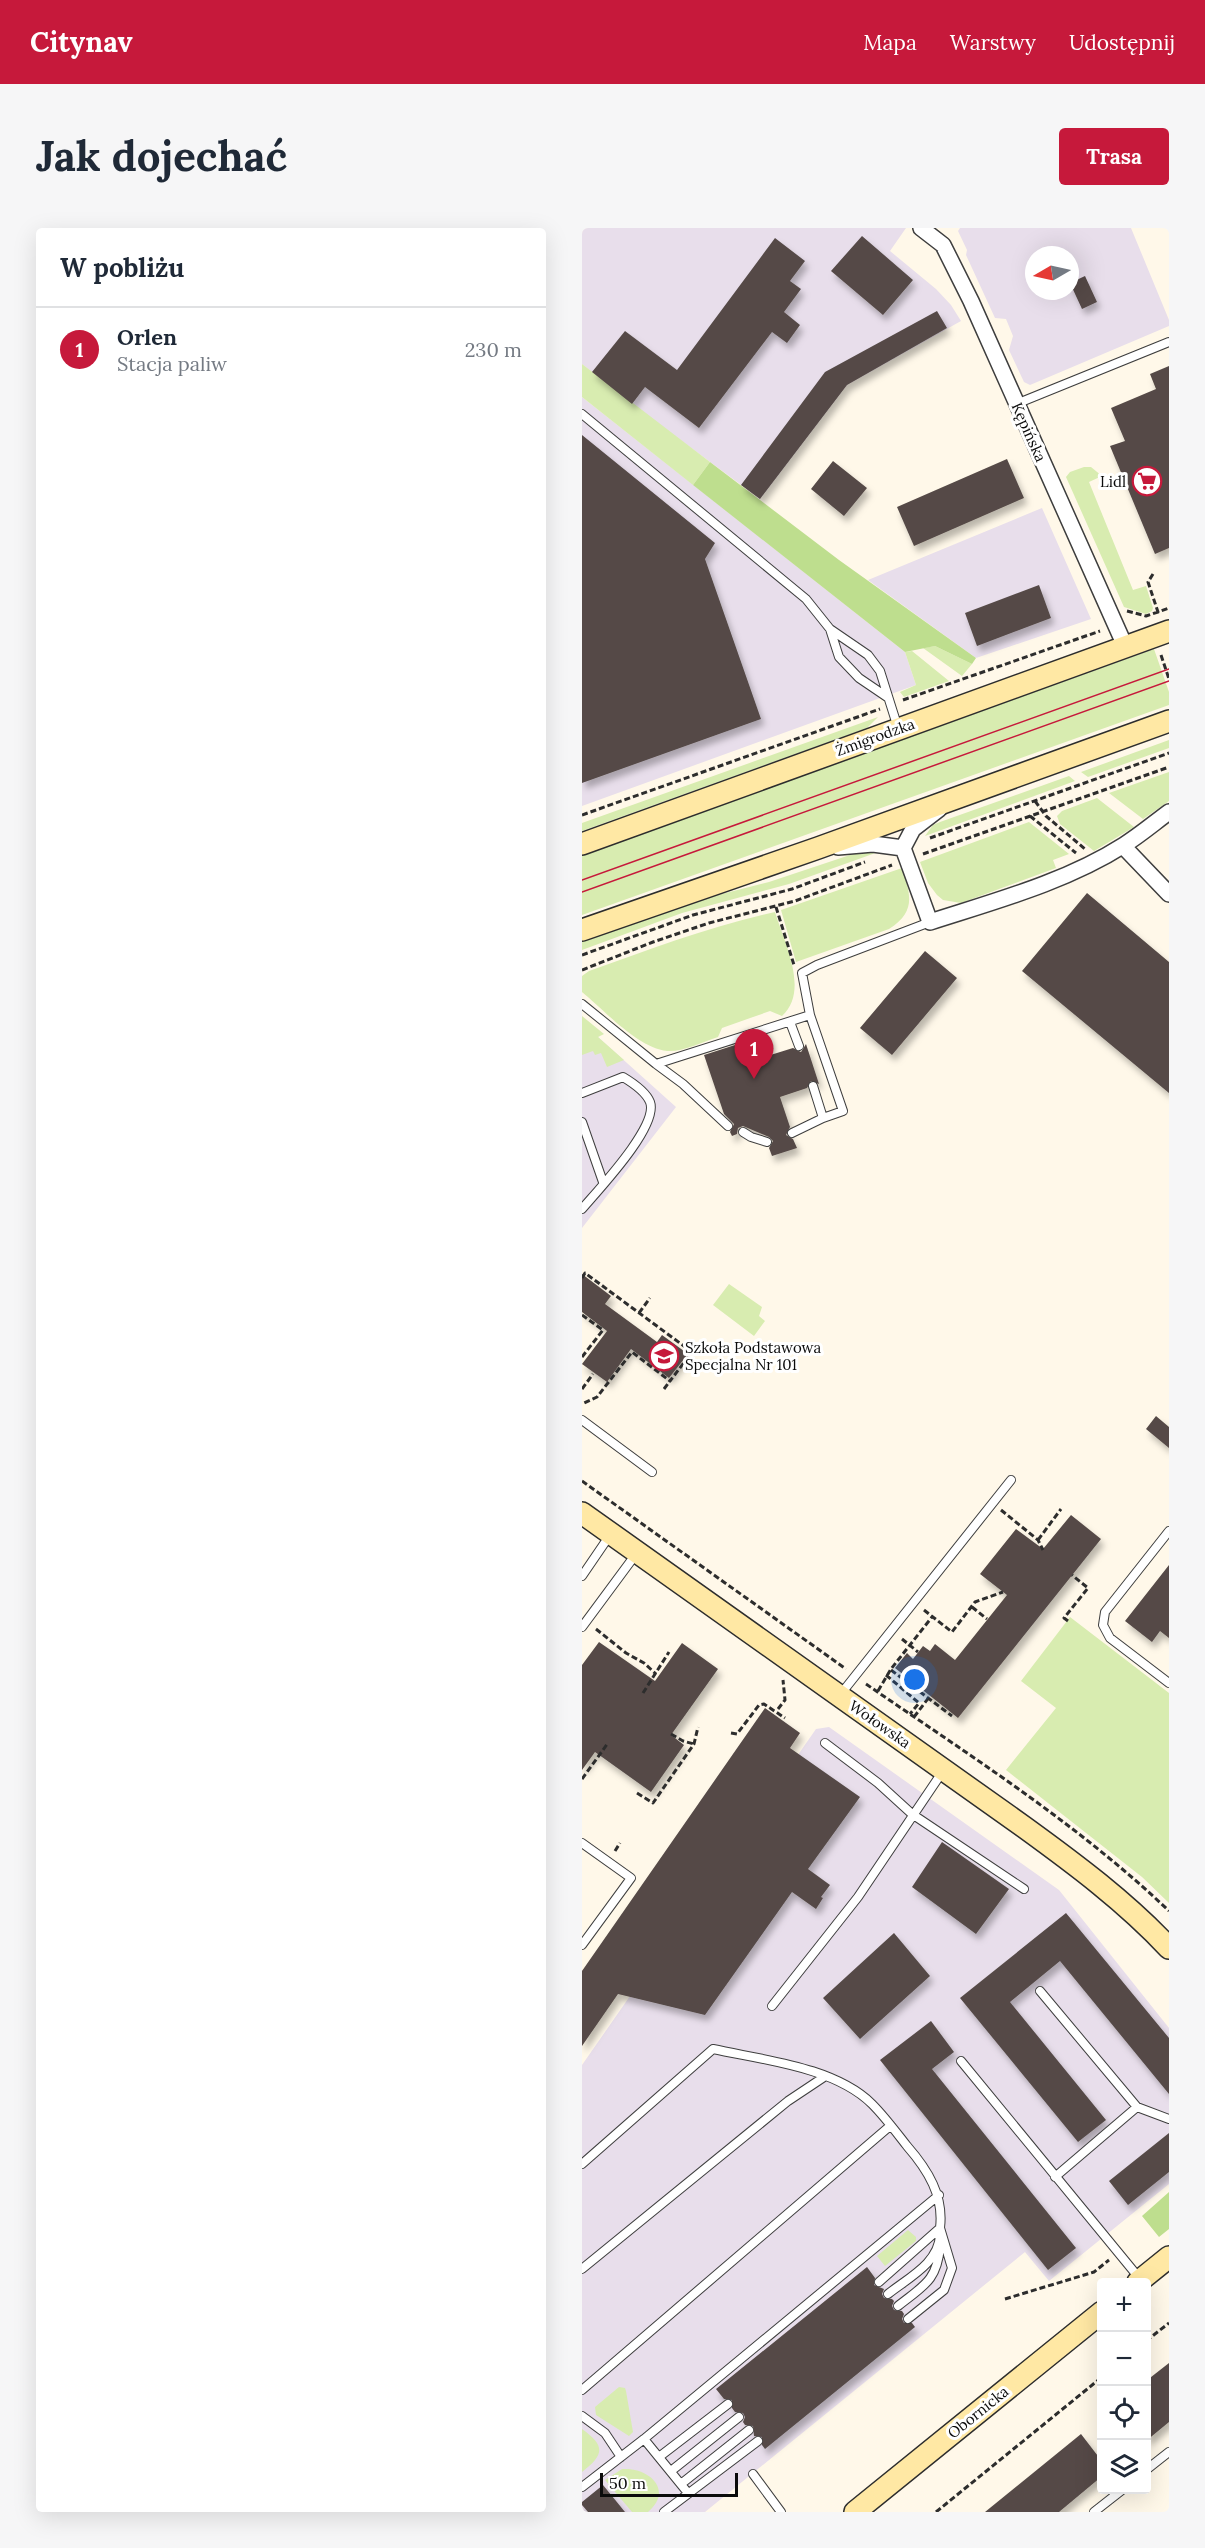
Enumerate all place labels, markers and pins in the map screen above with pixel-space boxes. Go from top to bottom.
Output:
supermarket icon: Lidl [1131,465,1163,497]
place label: Lidl [1100,472,1126,491]
pin: 1 [734,1030,774,1079]
place label: Szkoła Podstawowa Specjalna Nr 101 [685,1338,821,1374]
school or university icon: Szkoła Podstawowa Specjalna Nr 101 [648,1340,680,1372]

